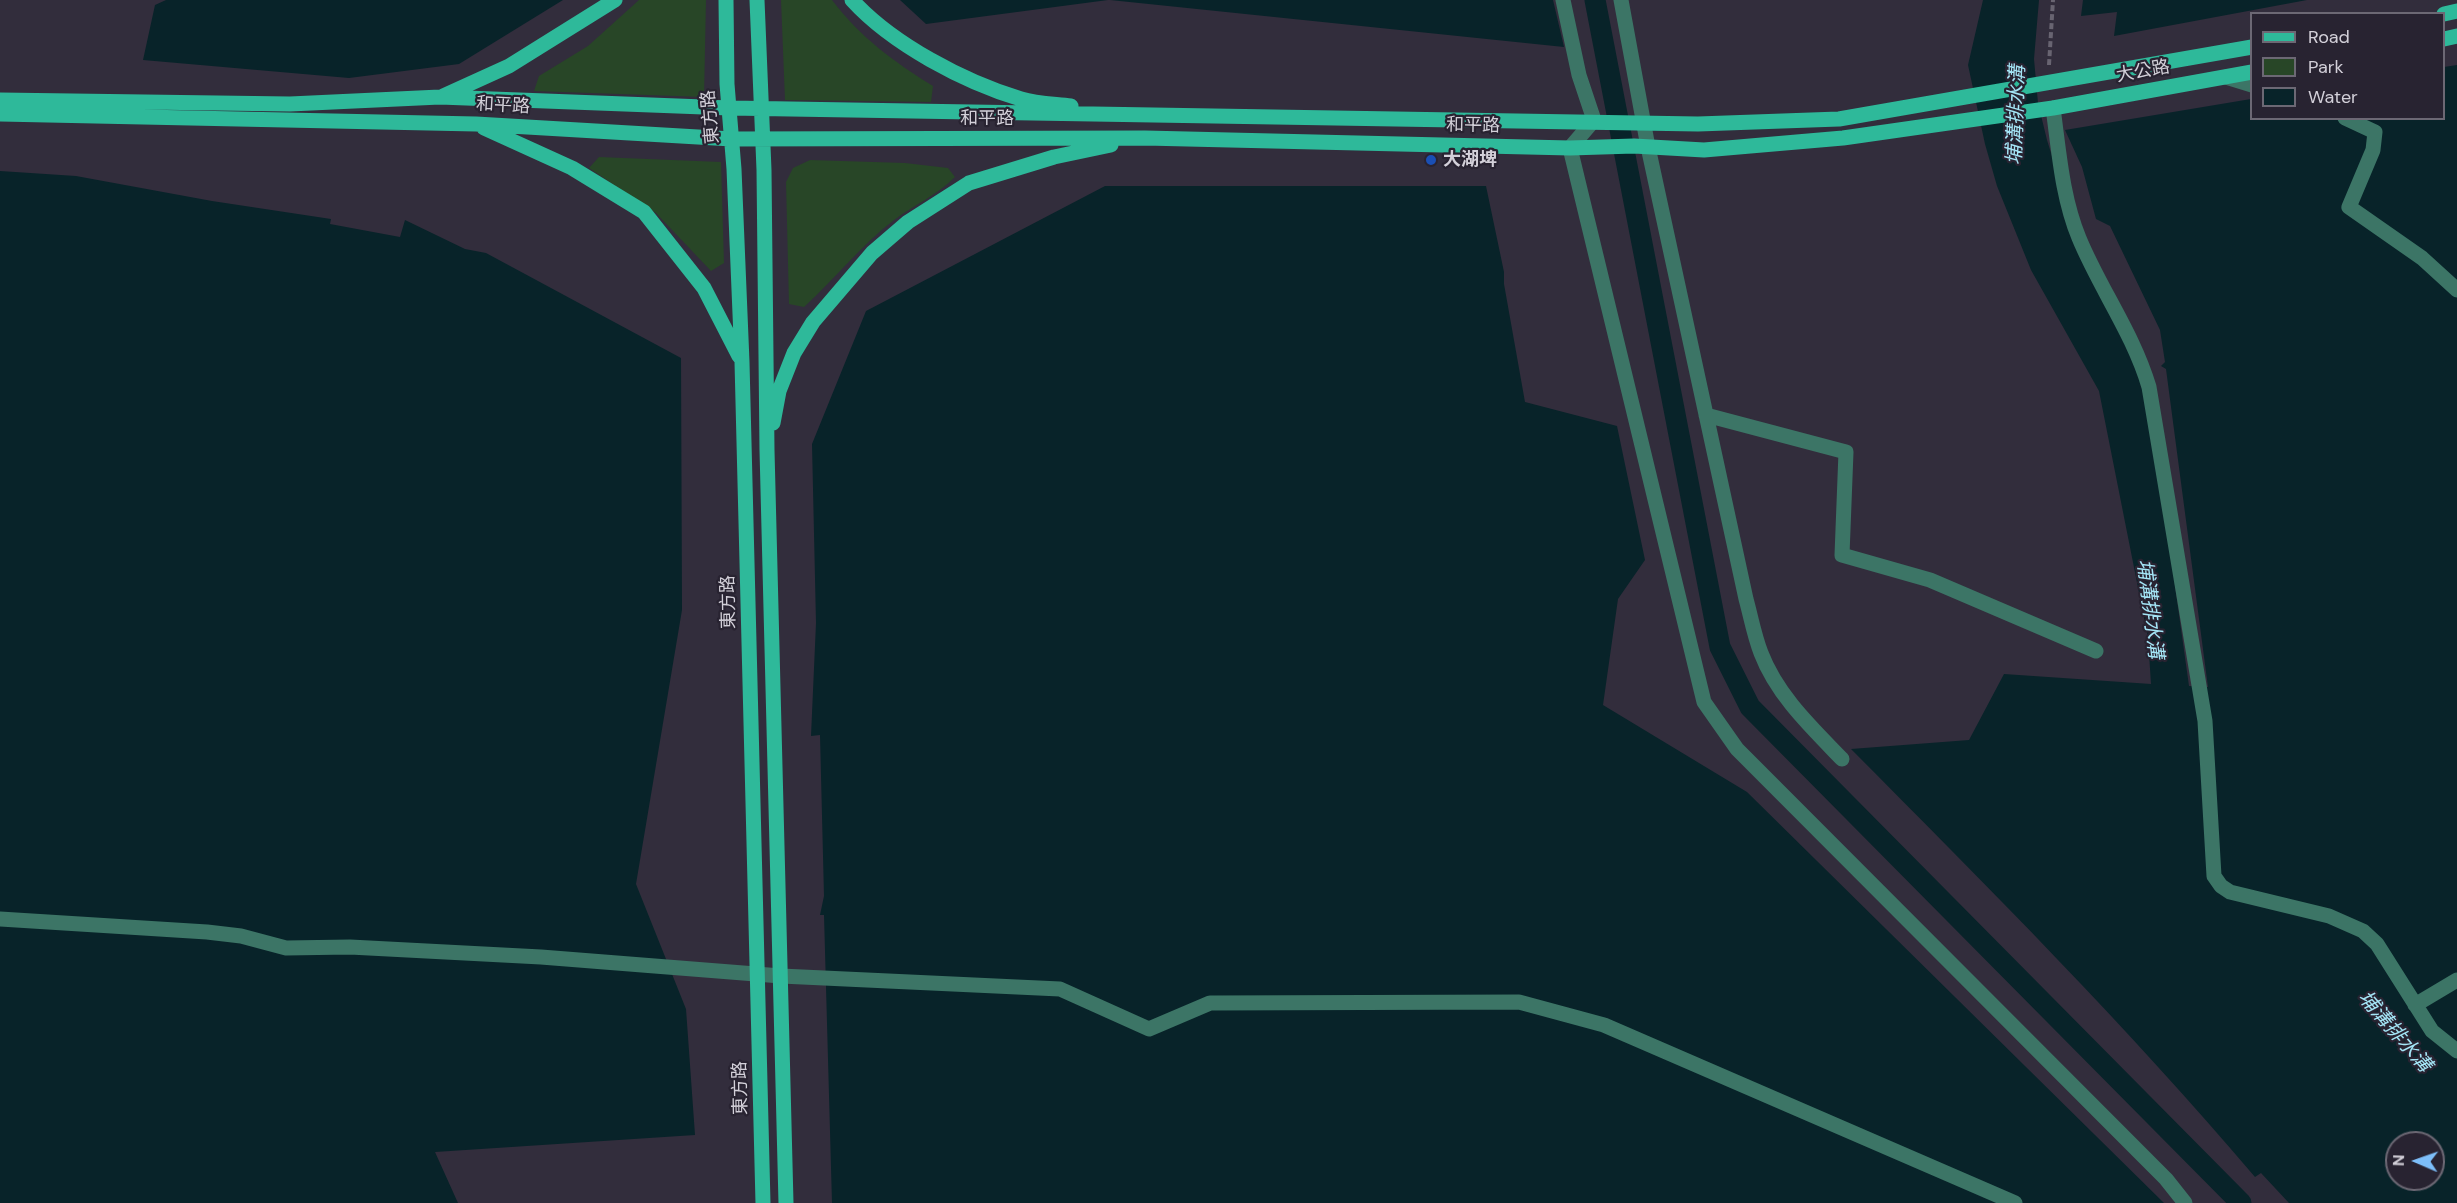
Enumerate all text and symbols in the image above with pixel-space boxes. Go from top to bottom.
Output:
legend [2250,12,2445,120]
text: Road [2308,25,2350,49]
text: Park [2308,55,2344,79]
street label: 大公路 [2115,57,2171,87]
water label: 埔溝排水溝 [2003,65,2031,165]
text: Water [2308,85,2358,109]
street label: 東方路 [698,89,724,145]
street label: 和平路 [475,94,531,118]
street label: 和平路 [960,108,1014,130]
street label: 和平路 [1446,115,1500,137]
place label: 大湖埤 [1443,149,1497,171]
marker: 大湖埤 [1424,153,1438,167]
water label: 埔溝排水溝 [2131,558,2167,660]
street label: 東方路 [718,575,740,629]
water label: 埔溝排水溝 [2352,986,2436,1078]
street label: 東方路 [730,1061,752,1115]
north arrow [2385,1131,2445,1191]
text: N [2388,1154,2409,1167]

